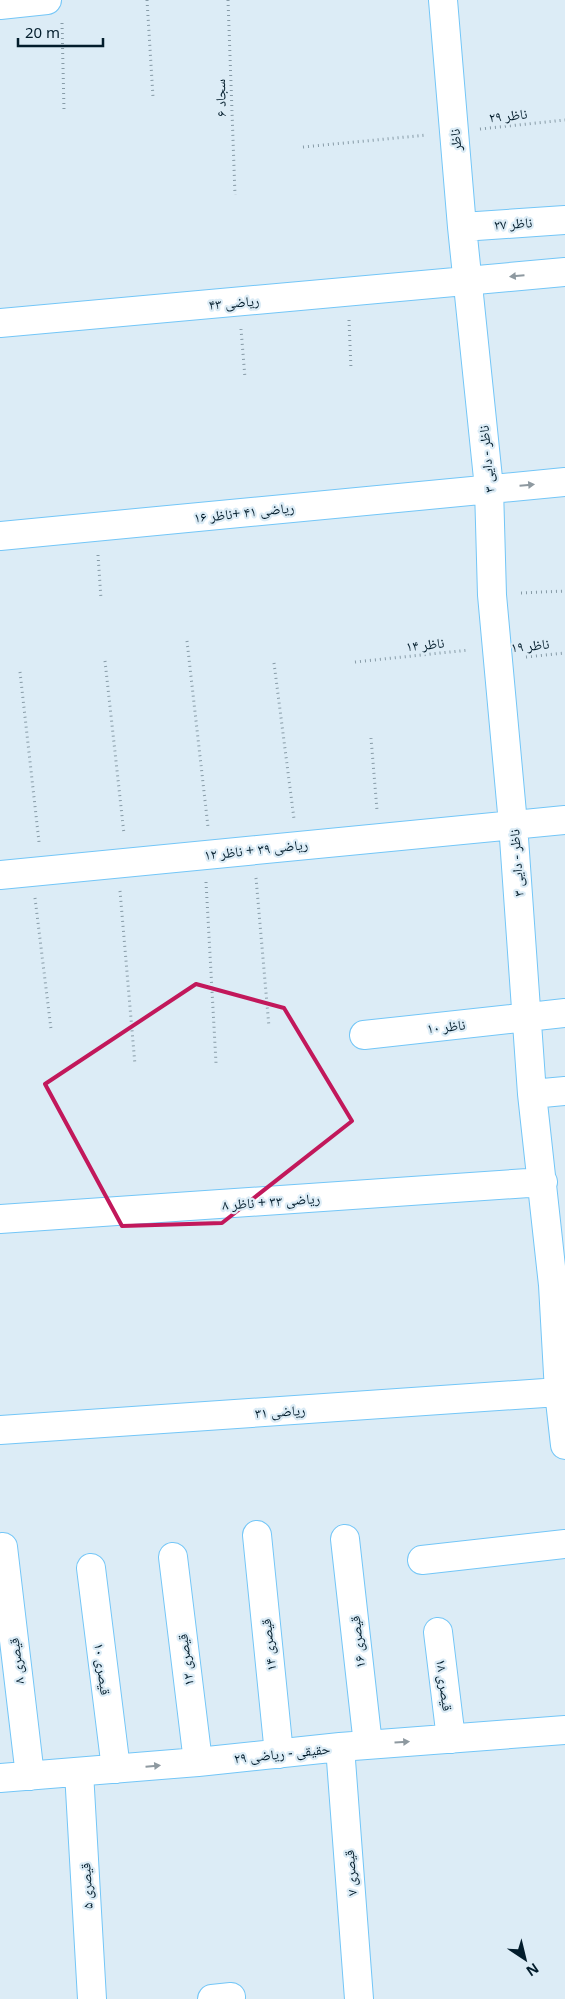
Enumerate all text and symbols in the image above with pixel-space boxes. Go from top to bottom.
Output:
scale bar [18,15,102,47]
text: 20 m [25,22,60,42]
street label: سجاد ۶ [210,79,230,117]
street label: ناظر ۲۹ [488,104,528,126]
street label: ناظر [445,128,466,153]
street label: ناظر ۲۷ [493,212,533,234]
one-way arrow [508,272,524,280]
street label: ریاضی ۴۳ [208,290,260,314]
street label: ناظر - دایی ۳ [474,424,498,493]
one-way arrow [519,481,535,489]
street label: ریاضی ۴۱ +ناظر ۱۶ [193,497,295,527]
street label: ناظر ۱۴ [405,633,445,655]
street label: ناظر ۱۹ [510,634,550,656]
street label: ناظر - دایی ۳ [504,828,528,897]
street label: ریاضی ۳۹ + ناظر ۱۲ [203,834,309,864]
street label: ناظر ۱۰ [426,1015,466,1037]
street label: ریاضی ۳۳ + ناظر ۸ [221,1188,321,1214]
street label: ریاضی ۳۱ [254,1400,306,1422]
street label: قیصری ۱۶ [345,1615,369,1669]
street label: قیصری ۱۴ [256,1618,280,1672]
street label: قیصری ۱۲ [172,1633,198,1687]
street label: قیصری ۸ [4,1637,28,1685]
street label: قیصری ۱۰ [90,1642,116,1696]
street label: قیصری ۱۸ [432,1658,458,1712]
street label: حقیقی - ریاضی ۲۹ [233,1738,331,1768]
one-way arrow [394,1738,410,1746]
one-way arrow [146,1762,162,1770]
street label: قیصری ۷ [339,1849,361,1897]
street label: قیصری ۵ [75,1862,97,1909]
north arrow [500,1934,550,1984]
text: N [523,1959,543,1981]

